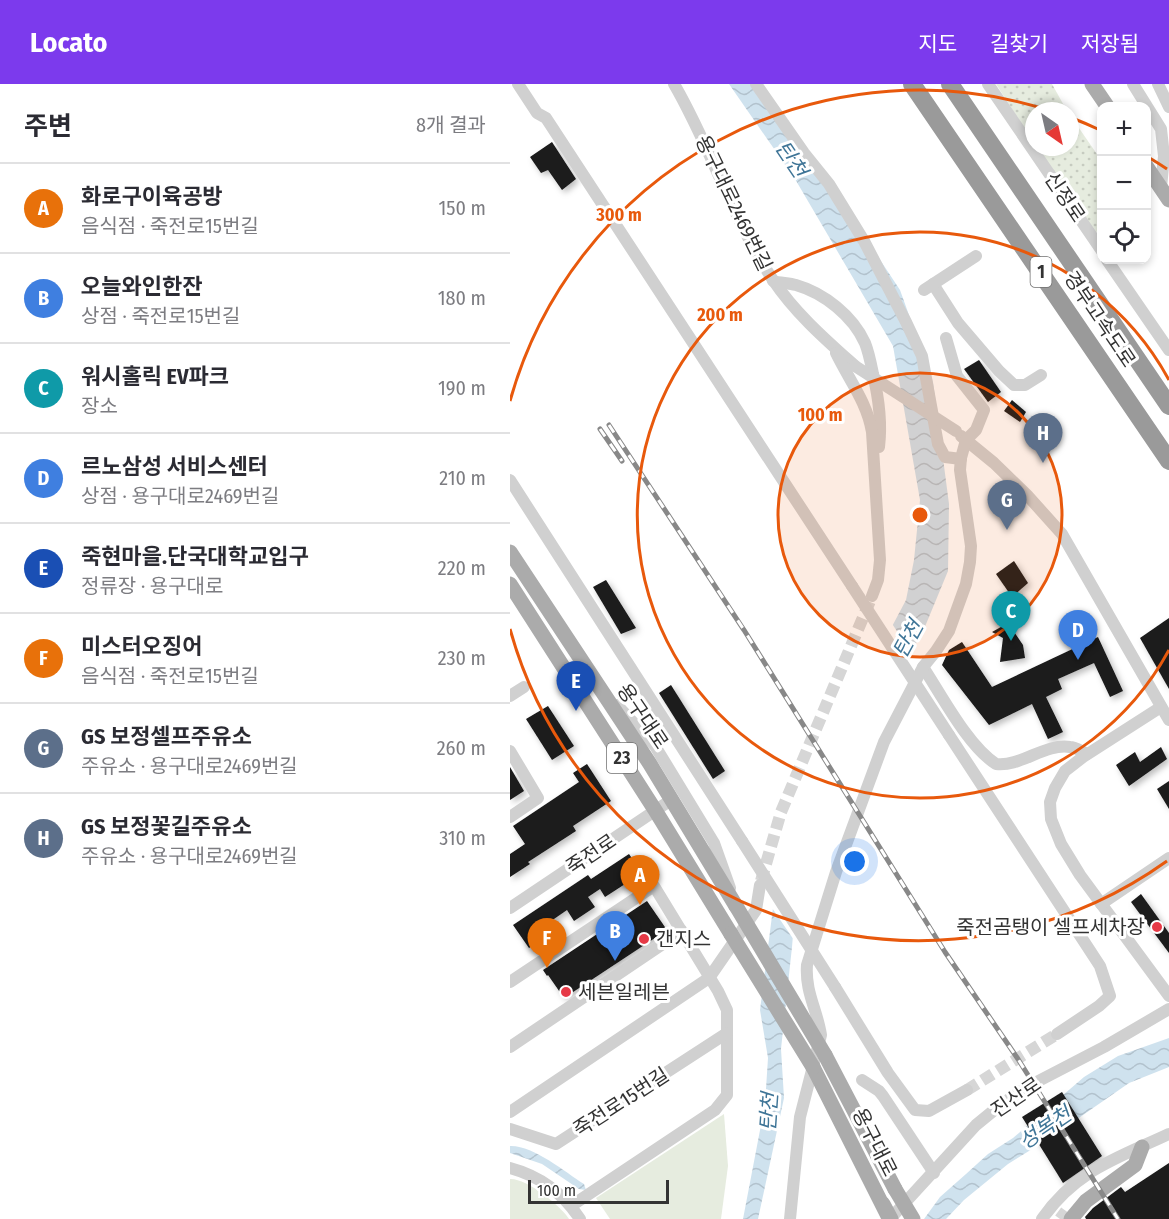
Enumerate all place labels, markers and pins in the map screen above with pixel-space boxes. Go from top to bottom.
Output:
pin: H [1024,414,1062,463]
pin: G [988,480,1026,530]
centre of rings [910,505,930,525]
pin: C [992,592,1030,641]
pin: D [1058,610,1098,660]
pin: E [556,662,596,711]
pin: A [620,856,660,905]
pin: B [596,912,634,961]
place label: 죽전곰탱이 셀프세차장 [956,915,1145,939]
pin: F [528,918,567,968]
marker: 죽전곰탱이 셀프세차장 [1150,920,1164,934]
place label: 갠지스 [656,927,711,951]
marker: 갠지스 [637,932,651,946]
place label: 세븐일레븐 [578,980,670,1004]
marker: 세븐일레븐 [559,985,573,999]

